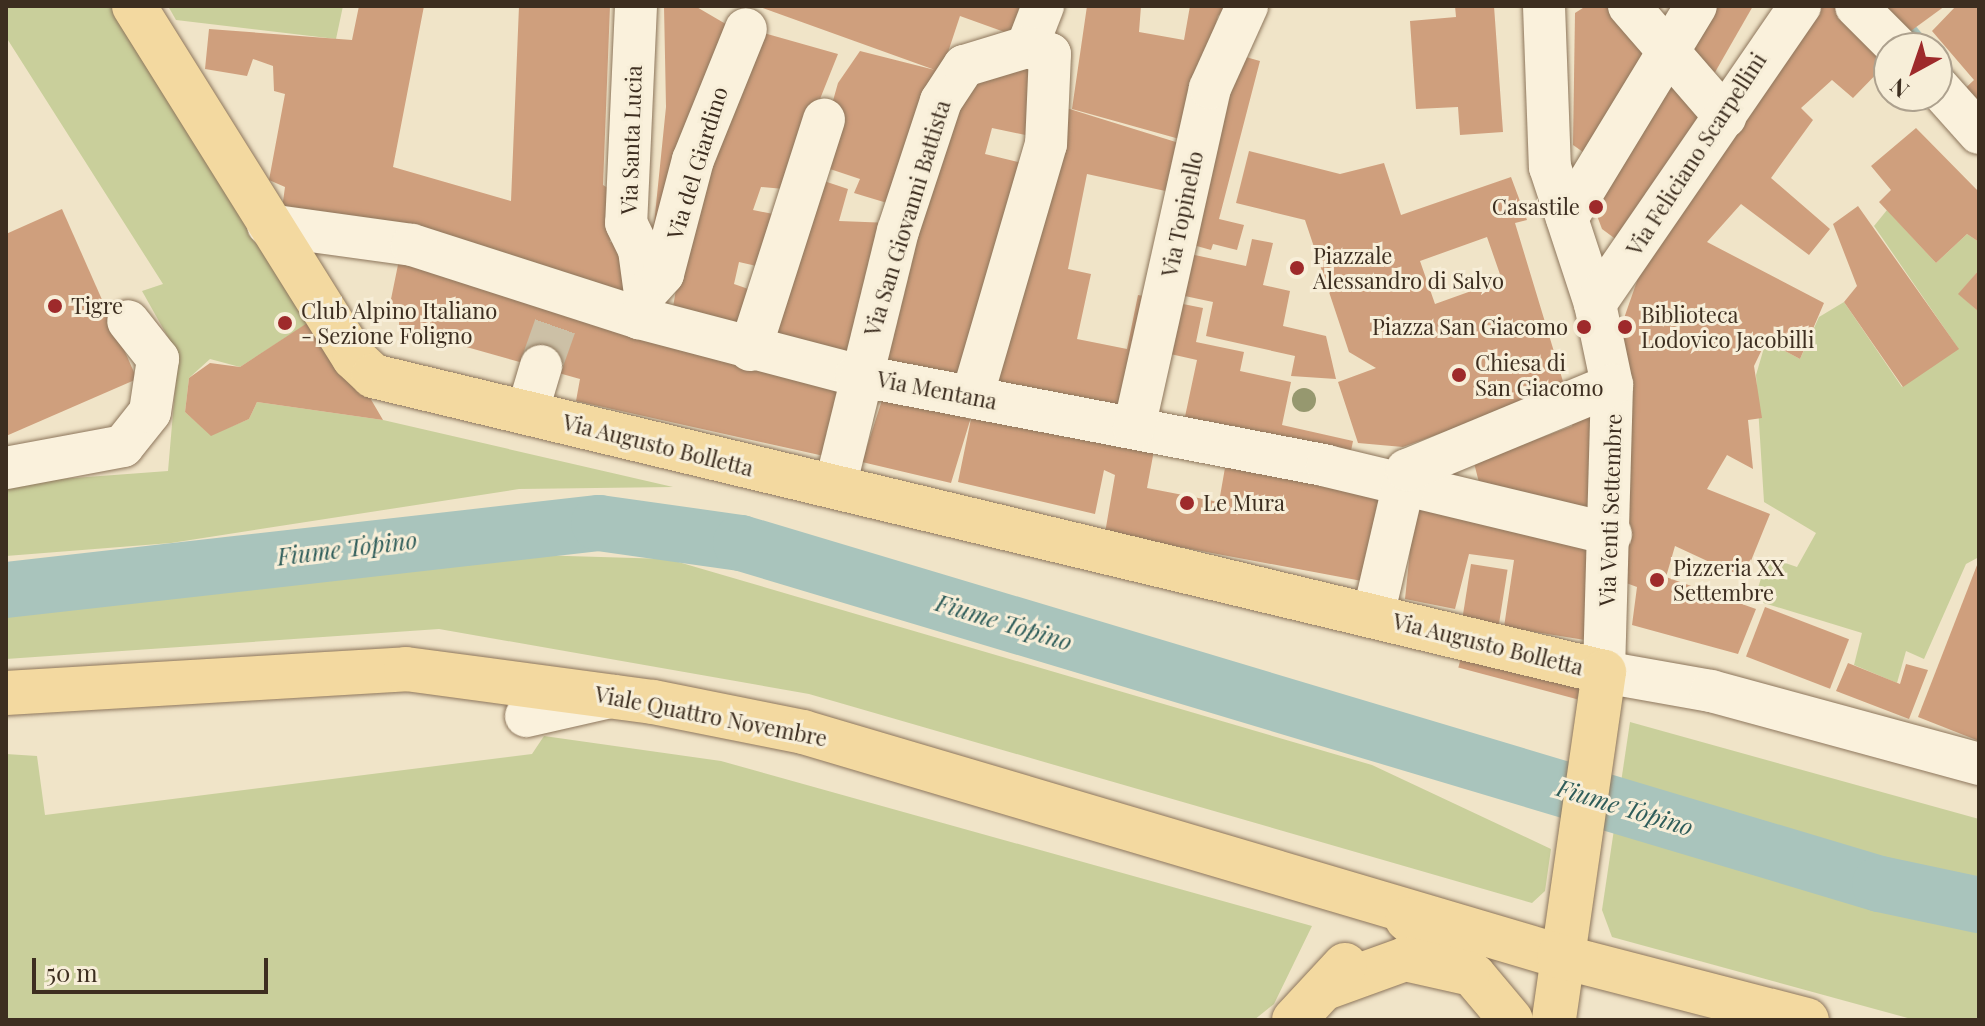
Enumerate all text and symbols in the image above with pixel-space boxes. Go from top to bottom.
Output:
north arrow [1873,32,1953,112]
street label: Via Feliciano Scarpellini [1621,48,1771,260]
street label: Via Santa Lucia [615,65,647,215]
text: N [1883,72,1915,105]
street label: Via del Giardino [661,83,733,243]
street label: Via San Giovanni Battista [858,97,956,339]
street label: Via Topinello [1156,148,1208,280]
place label: Casastile [1492,194,1580,220]
marker: Casastile [1587,198,1605,216]
place label: Piazzale Alessandro di Salvo [1313,242,1504,294]
marker: Piazzale Alessandro di Salvo [1288,259,1306,277]
place label: Tigre [71,293,123,319]
marker: Tigre [46,297,64,315]
place label: Club Alpino Italiano - Sezione Foligno [301,297,498,348]
place label: Biblioteca Lodovico Jacobilli [1641,301,1814,352]
marker: Club Alpino Italiano - Sezione Foligno [276,314,294,332]
place label: Piazza San Giacomo [1372,314,1568,340]
marker: Piazza San Giacomo [1575,318,1593,336]
marker: Biblioteca Lodovico Jacobilli [1616,318,1634,336]
place label: Chiesa di San Giacomo [1475,349,1604,400]
street label: Via Mentana [875,365,999,415]
marker: Chiesa di San Giacomo [1450,366,1468,384]
street label: Via Augusto Bolletta [560,408,756,482]
street label: Via Venti Settembre [1593,413,1627,607]
place label: Le Mura [1203,490,1285,516]
marker: Le Mura [1178,494,1196,512]
water label: Fiume Topino [275,525,419,571]
place label: Pizzeria XX Settembre [1673,554,1785,606]
marker: Pizzeria XX Settembre [1648,571,1666,589]
water label: Fiume Topino [932,588,1076,656]
street label: Via Augusto Bolletta [1390,607,1586,681]
street label: Viale Quattro Novembre [593,681,829,751]
water label: Fiume Topino [1553,773,1697,841]
scale bar [36,942,272,992]
text: 50 m [46,956,98,988]

